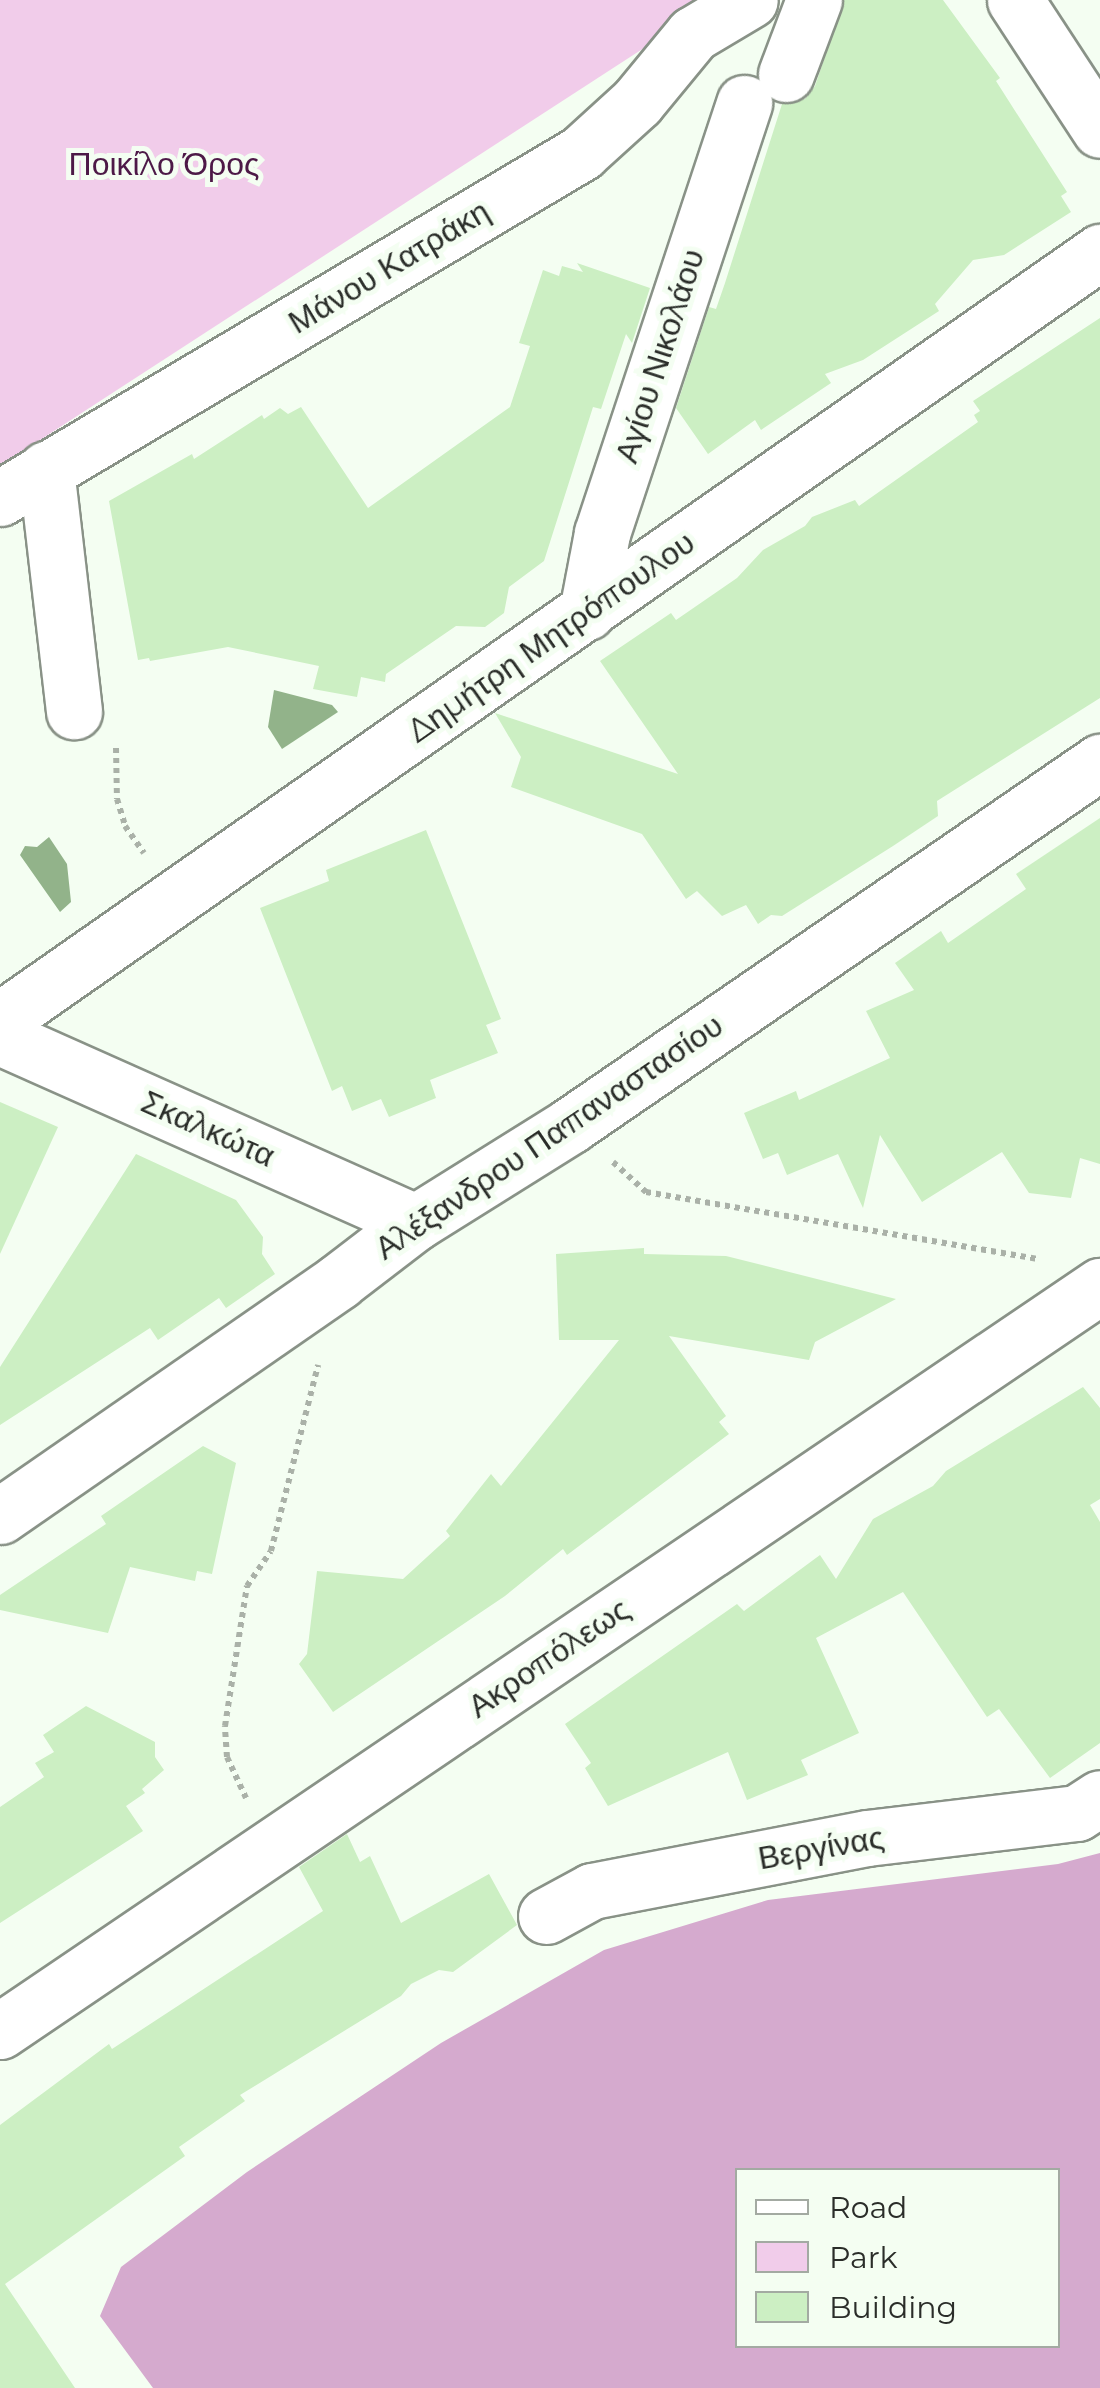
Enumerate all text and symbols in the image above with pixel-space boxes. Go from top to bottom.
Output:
park label: Ποικίλο Όρος [69,145,259,183]
street label: Μάνου Κατράκη [282,192,496,342]
street label: Αγίου Νικολάου [607,244,713,468]
street label: Δημήτρη Μητρόπουλου [400,523,702,751]
street label: Αλέξανδρου Παπαναστασίου [368,1006,730,1268]
street label: Σκαλκώτα [135,1083,281,1175]
street label: Ακροπόλεως [461,1590,637,1726]
street label: Βεργίνας [755,1818,887,1878]
legend [735,2168,1060,2348]
text: Road [829,2189,907,2226]
text: Park [829,2239,898,2276]
text: Building [829,2289,957,2326]

